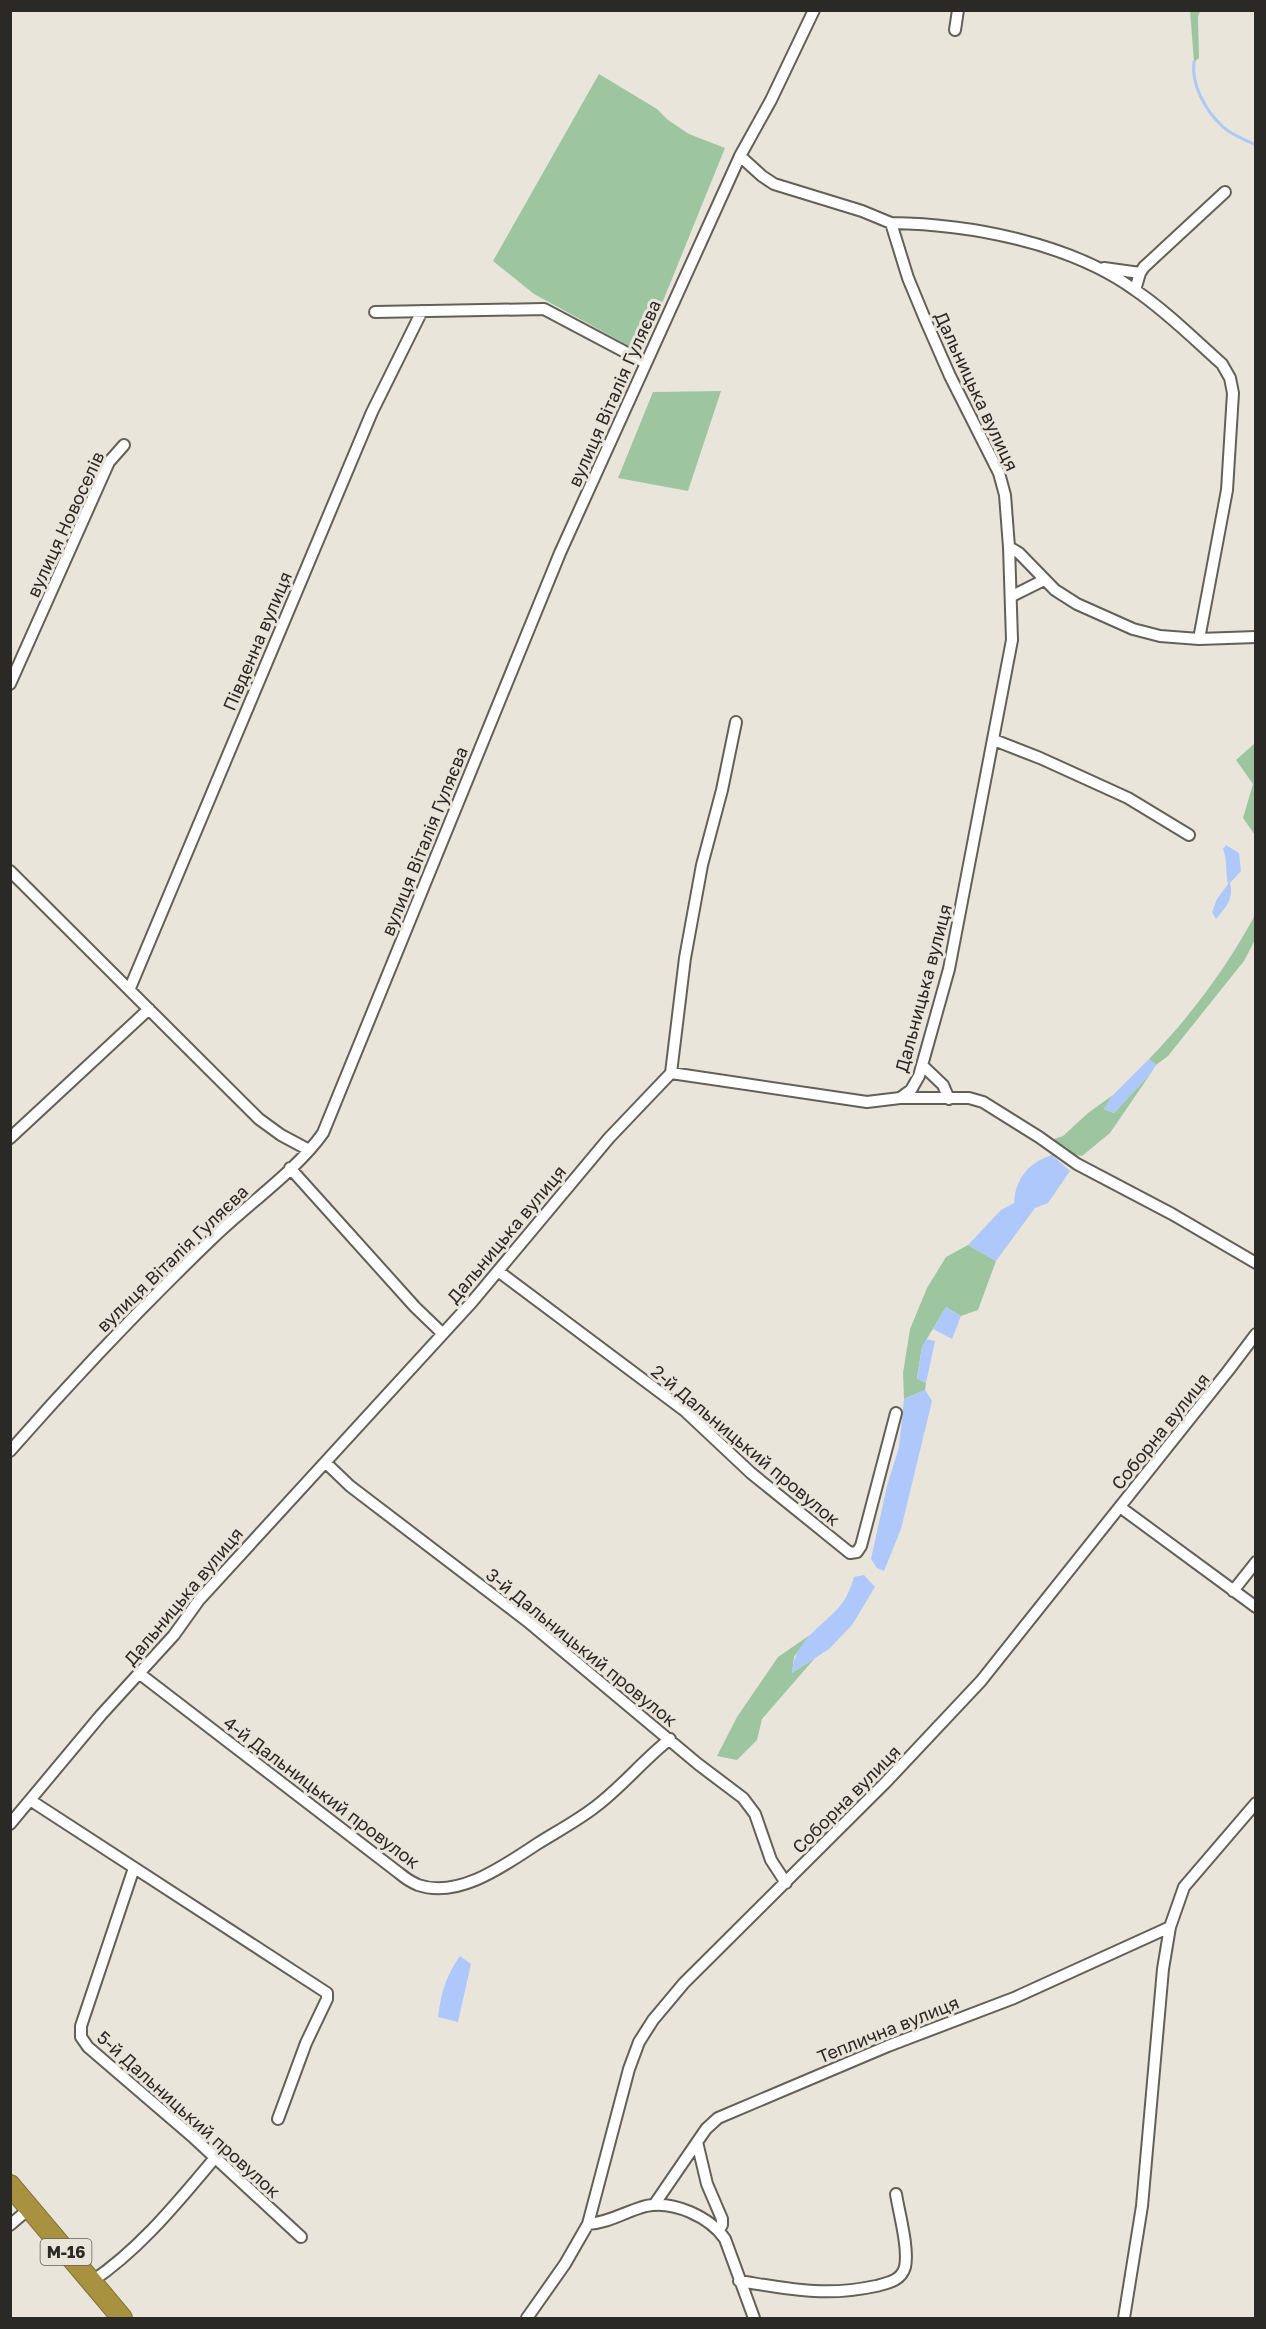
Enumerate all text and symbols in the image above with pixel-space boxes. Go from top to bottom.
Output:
street label: вулиця Віталія Гуляєва [563,296,665,490]
street label: Дальницька вулиця [930,308,1024,474]
street label: вулиця Новоселів [22,448,108,600]
street label: Південна вулиця [218,568,296,714]
street label: вулиця Віталія Гуляєва [376,743,472,939]
street label: Дальницька вулиця [890,901,956,1075]
street label: Дальницька вулиця [442,1161,570,1307]
street label: вулиця Віталія Гуляєва [92,1180,252,1336]
street label: 2-й Дальницький провулок [647,1360,845,1530]
street label: Соборна вулиця [1106,1368,1214,1494]
street label: Дальницька вулиця [119,1523,247,1669]
street label: 3-й Дальницький провулок [482,1563,682,1731]
street label: 4-й Дальницький провулок [220,1711,424,1873]
street label: Соборна вулиця [787,1740,905,1858]
street label: Теплична вулиця [814,1991,962,2067]
street label: 5-й Дальницький провулок [93,2026,285,2202]
road number: М-16 [40,2239,92,2265]

